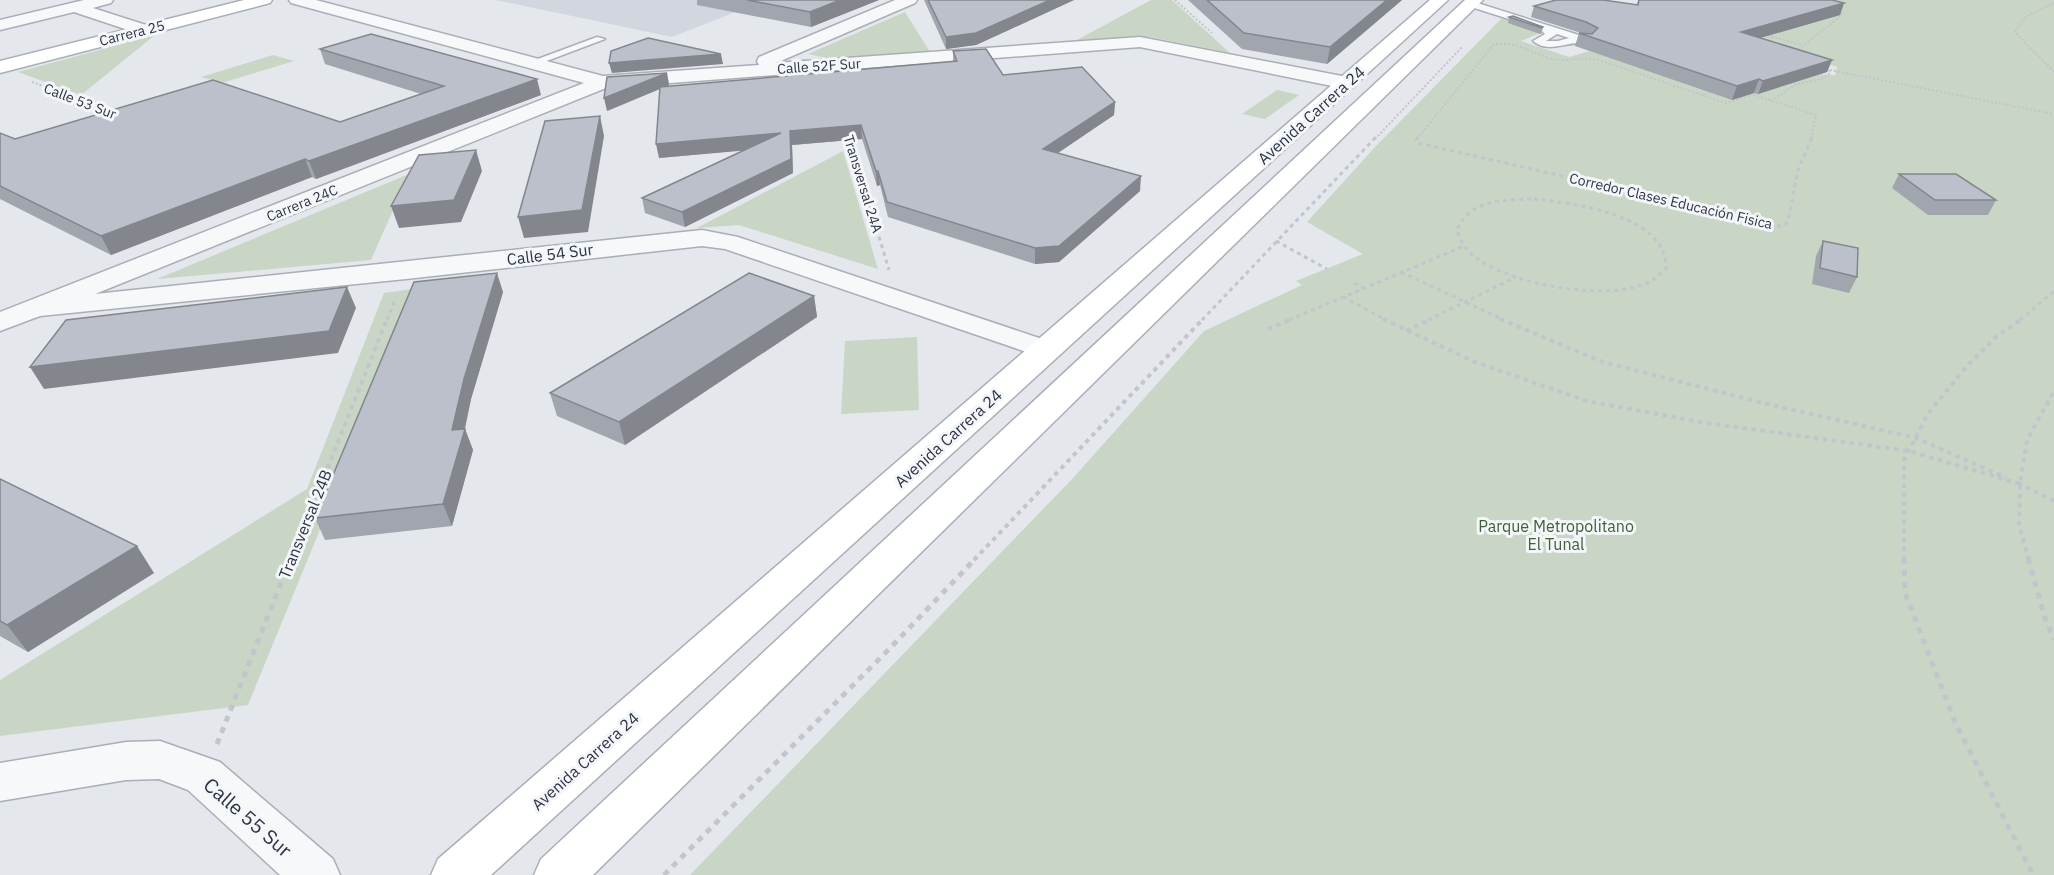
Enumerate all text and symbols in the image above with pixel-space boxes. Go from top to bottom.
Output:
street label: Carrera 25 [97,16,167,50]
street label: Calle 52F Sur [777,54,861,78]
street label: Avenida Carrera 24 [1253,62,1369,168]
street label: Calle 53 Sur [41,79,119,123]
street label: Transversal 24A [840,133,886,235]
street label: Corredor Clases Educación Fisica [1568,169,1775,233]
street label: Carrera 24C [264,180,341,225]
street label: Calle 54 Sur [506,239,594,269]
street label: Avenida Carrera 24 [890,385,1006,491]
street label: Transversal 24B [274,466,336,582]
park label: Parque Metropolitano El Tunal [1478,516,1634,554]
street label: Avenida Carrera 24 [527,708,643,814]
street label: Calle 55 Sur [198,771,298,863]

